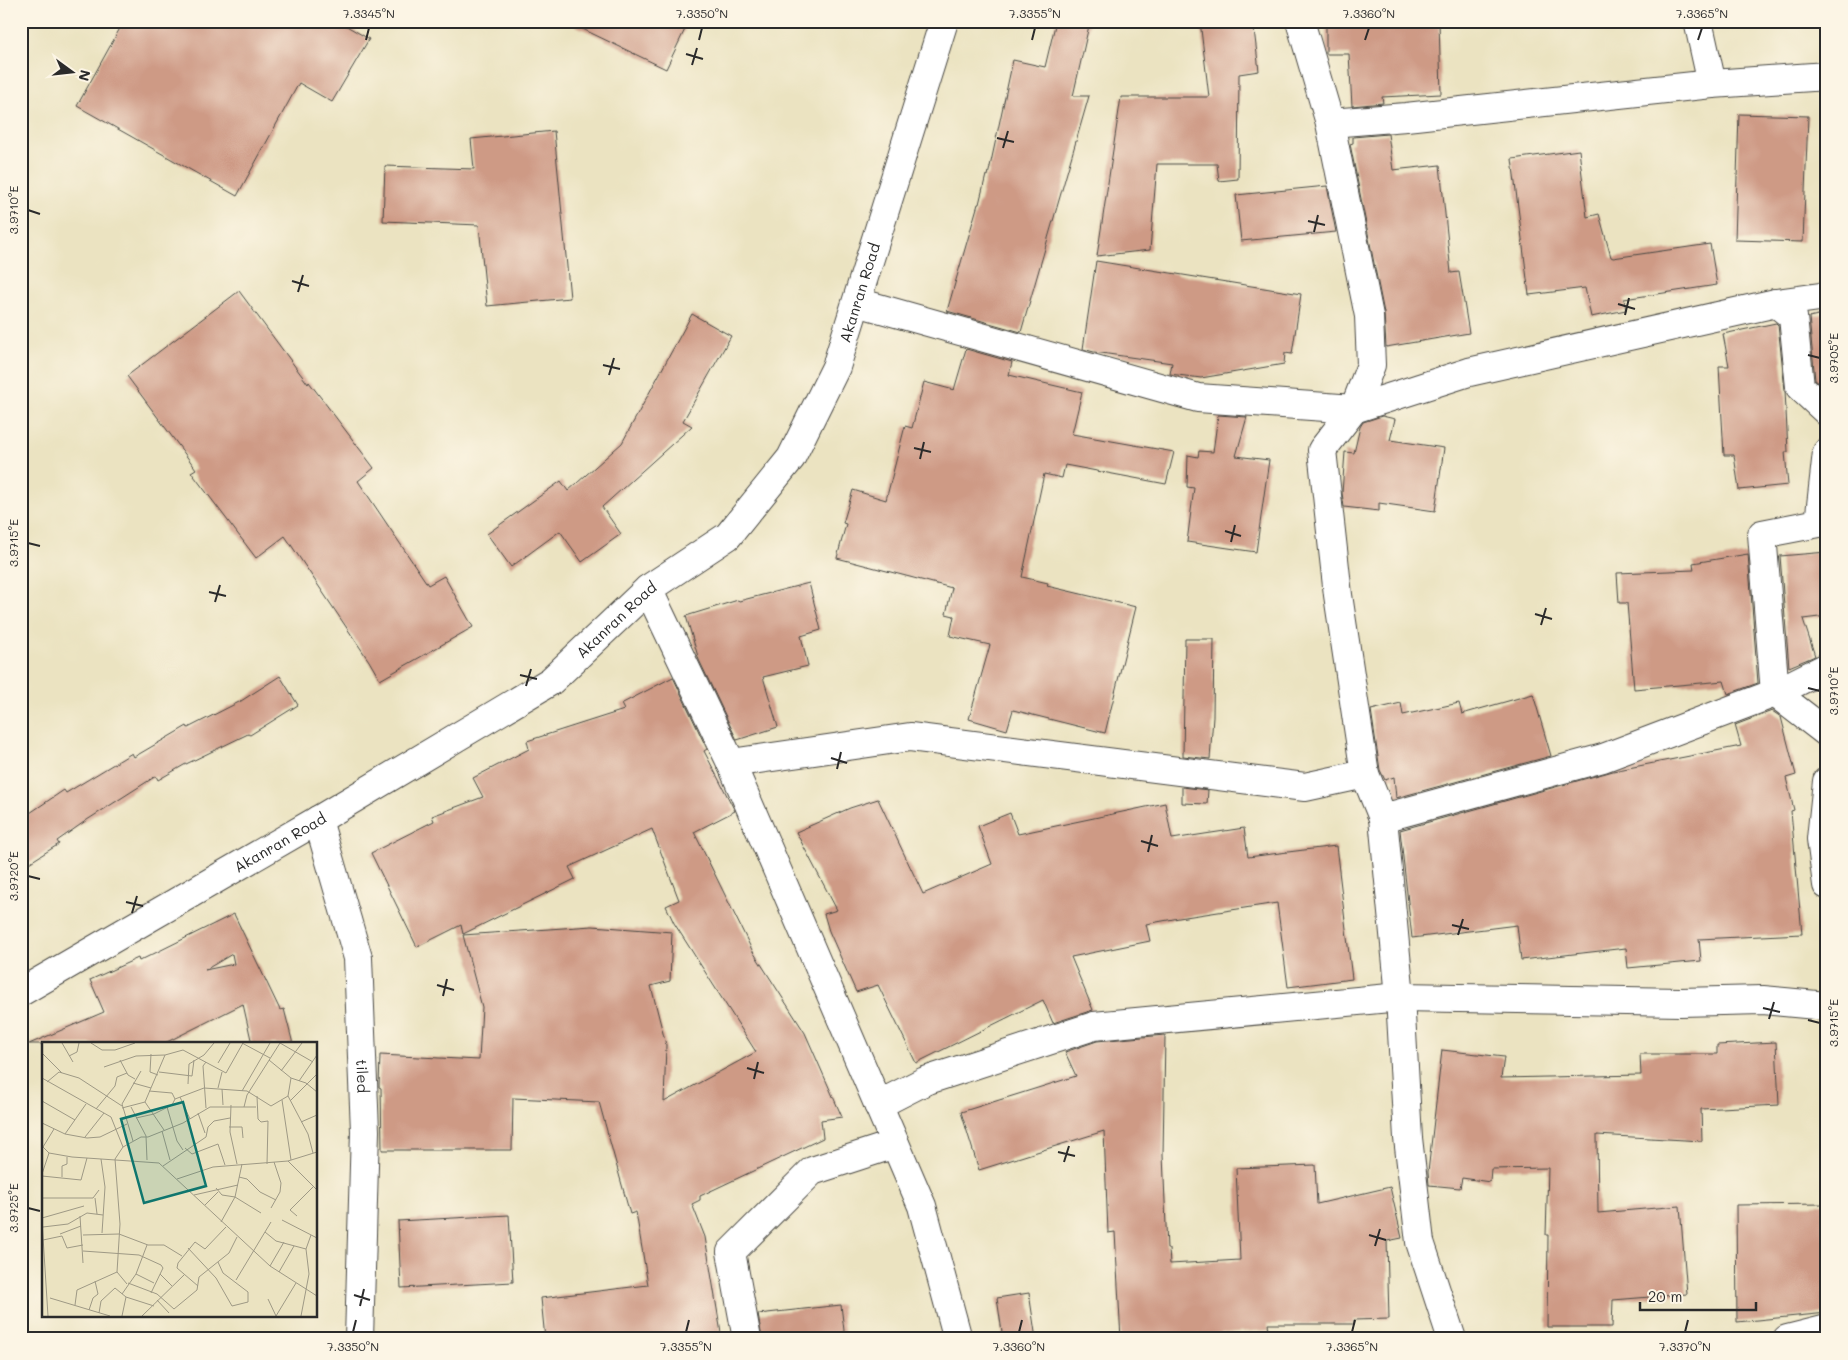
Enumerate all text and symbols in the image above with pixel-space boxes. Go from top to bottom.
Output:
text: 7.3345°N [343,5,395,21]
text: 7.3350°N [676,5,728,21]
text: 7.3355°N [1009,5,1061,21]
text: 7.3360°N [1343,5,1395,21]
text: 7.3365°N [1676,5,1728,21]
north arrow [48,48,98,98]
text: N [74,68,96,83]
text: 3.9710°E [5,186,21,234]
street label: Akanran Road [834,240,884,345]
text: 3.9705°E [1825,333,1841,383]
text: 3.9715°E [5,519,21,567]
street label: Akanran Road [572,577,660,662]
text: 3.9710°E [1825,667,1841,715]
street label: Akanran Road [230,808,330,877]
text: 3.9720°E [5,851,21,901]
text: 3.9715°E [1825,999,1841,1047]
inset map [42,1042,318,1318]
street label: tiled [352,1059,373,1094]
text: 3.9725°E [5,1183,21,1233]
scale bar [1640,1280,1757,1312]
text: 20 m [1648,1286,1682,1306]
text: 7.3350°N [327,1338,379,1354]
text: 7.3355°N [660,1338,712,1354]
text: 7.3360°N [993,1338,1045,1354]
text: 7.3365°N [1326,1338,1378,1354]
text: 7.3370°N [1659,1338,1711,1354]

